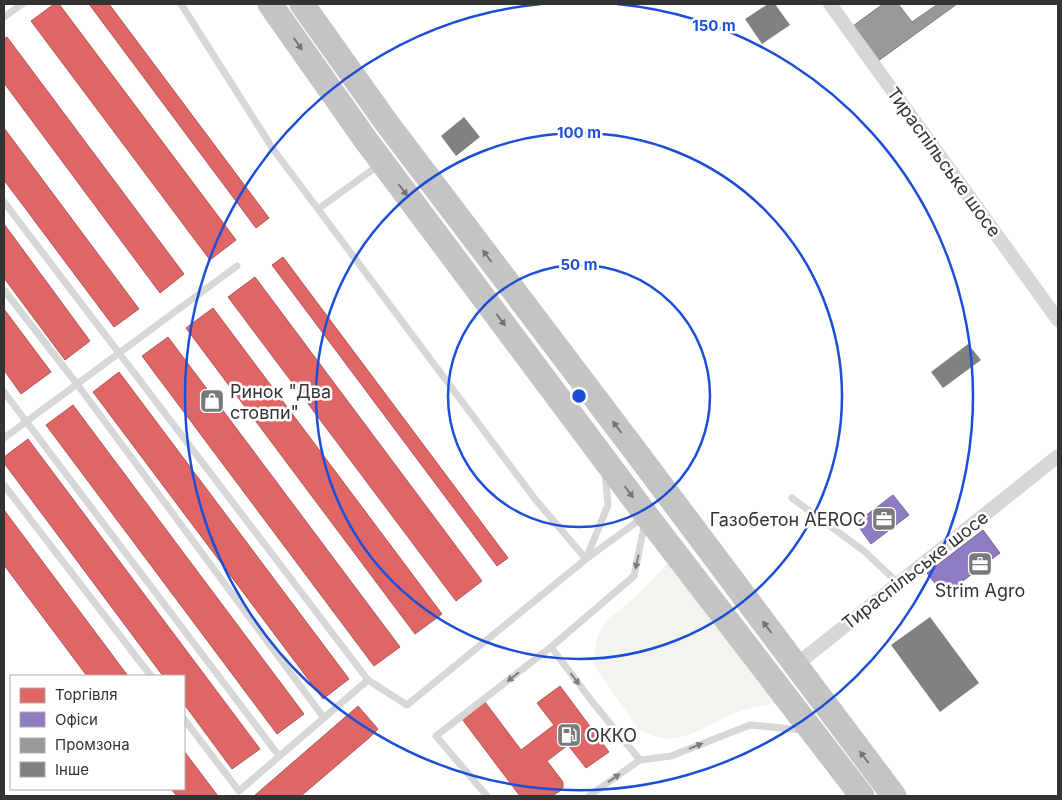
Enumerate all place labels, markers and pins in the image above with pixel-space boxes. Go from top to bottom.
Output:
place label: Ринок "Два стовпи" [230,381,331,423]
centre of rings [570,387,588,405]
shop icon: Ринок "Два стовпи" [199,388,225,414]
office icon: Газобетон AEROC [871,506,897,532]
place label: Газобетон AEROC [710,509,866,530]
office icon: Strim Agro [967,551,993,577]
place label: Strim Agro [935,580,1025,601]
fuel station icon: ОККО [556,722,582,748]
place label: ОККО [586,725,637,746]

